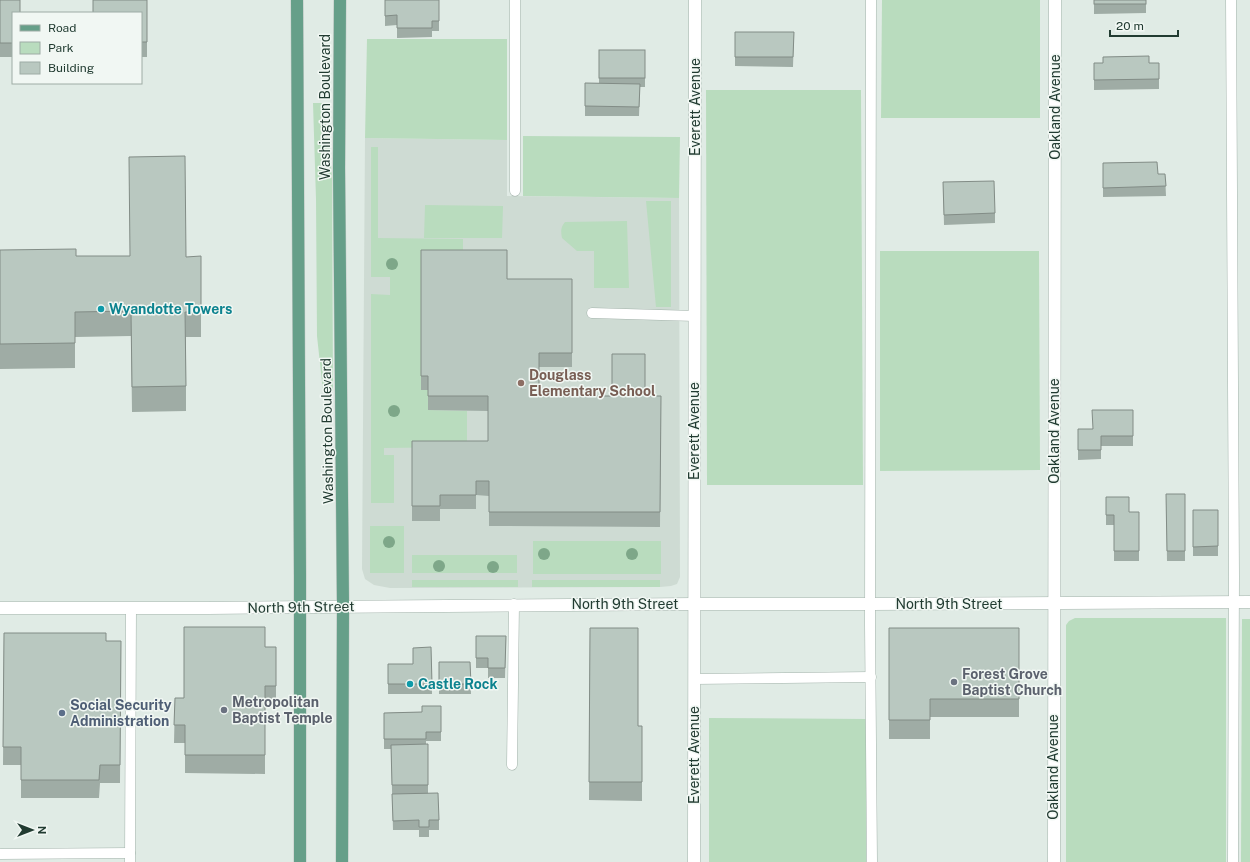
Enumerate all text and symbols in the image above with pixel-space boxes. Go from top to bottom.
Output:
legend [12,12,142,84]
scale bar [1110,12,1178,38]
text: 20 m [1116,19,1144,33]
text: Road [48,21,76,35]
street label: Washington Boulevard [317,34,333,180]
text: Park [48,41,74,55]
street label: Oakland Avenue [1047,54,1063,160]
street label: Everett Avenue [687,58,703,156]
text: Building [48,61,94,75]
place label: Wyandotte Towers [109,301,232,317]
marker: Wyandotte Towers [96,304,106,314]
street label: Washington Boulevard [318,358,336,504]
place label: Douglass Elementary School [529,367,656,399]
marker: Douglass Elementary School [516,378,526,388]
street label: Oakland Avenue [1046,378,1062,484]
street label: Everett Avenue [686,382,702,480]
street label: North 9th Street [571,596,679,612]
street label: North 9th Street [895,596,1003,612]
street label: North 9th Street [247,598,355,616]
place label: Forest Grove Baptist Church [962,666,1062,698]
place label: Castle Rock [418,676,498,692]
marker: Forest Grove Baptist Church [949,677,959,687]
marker: Castle Rock [405,679,415,689]
place label: Metropolitan Baptist Temple [232,694,333,726]
place label: Social Security Administration [70,697,172,729]
marker: Metropolitan Baptist Temple [219,705,229,715]
street label: Everett Avenue [686,706,702,804]
marker: Social Security Administration [57,708,67,718]
street label: Oakland Avenue [1045,714,1061,820]
north arrow [12,810,52,850]
text: N [36,826,48,834]

